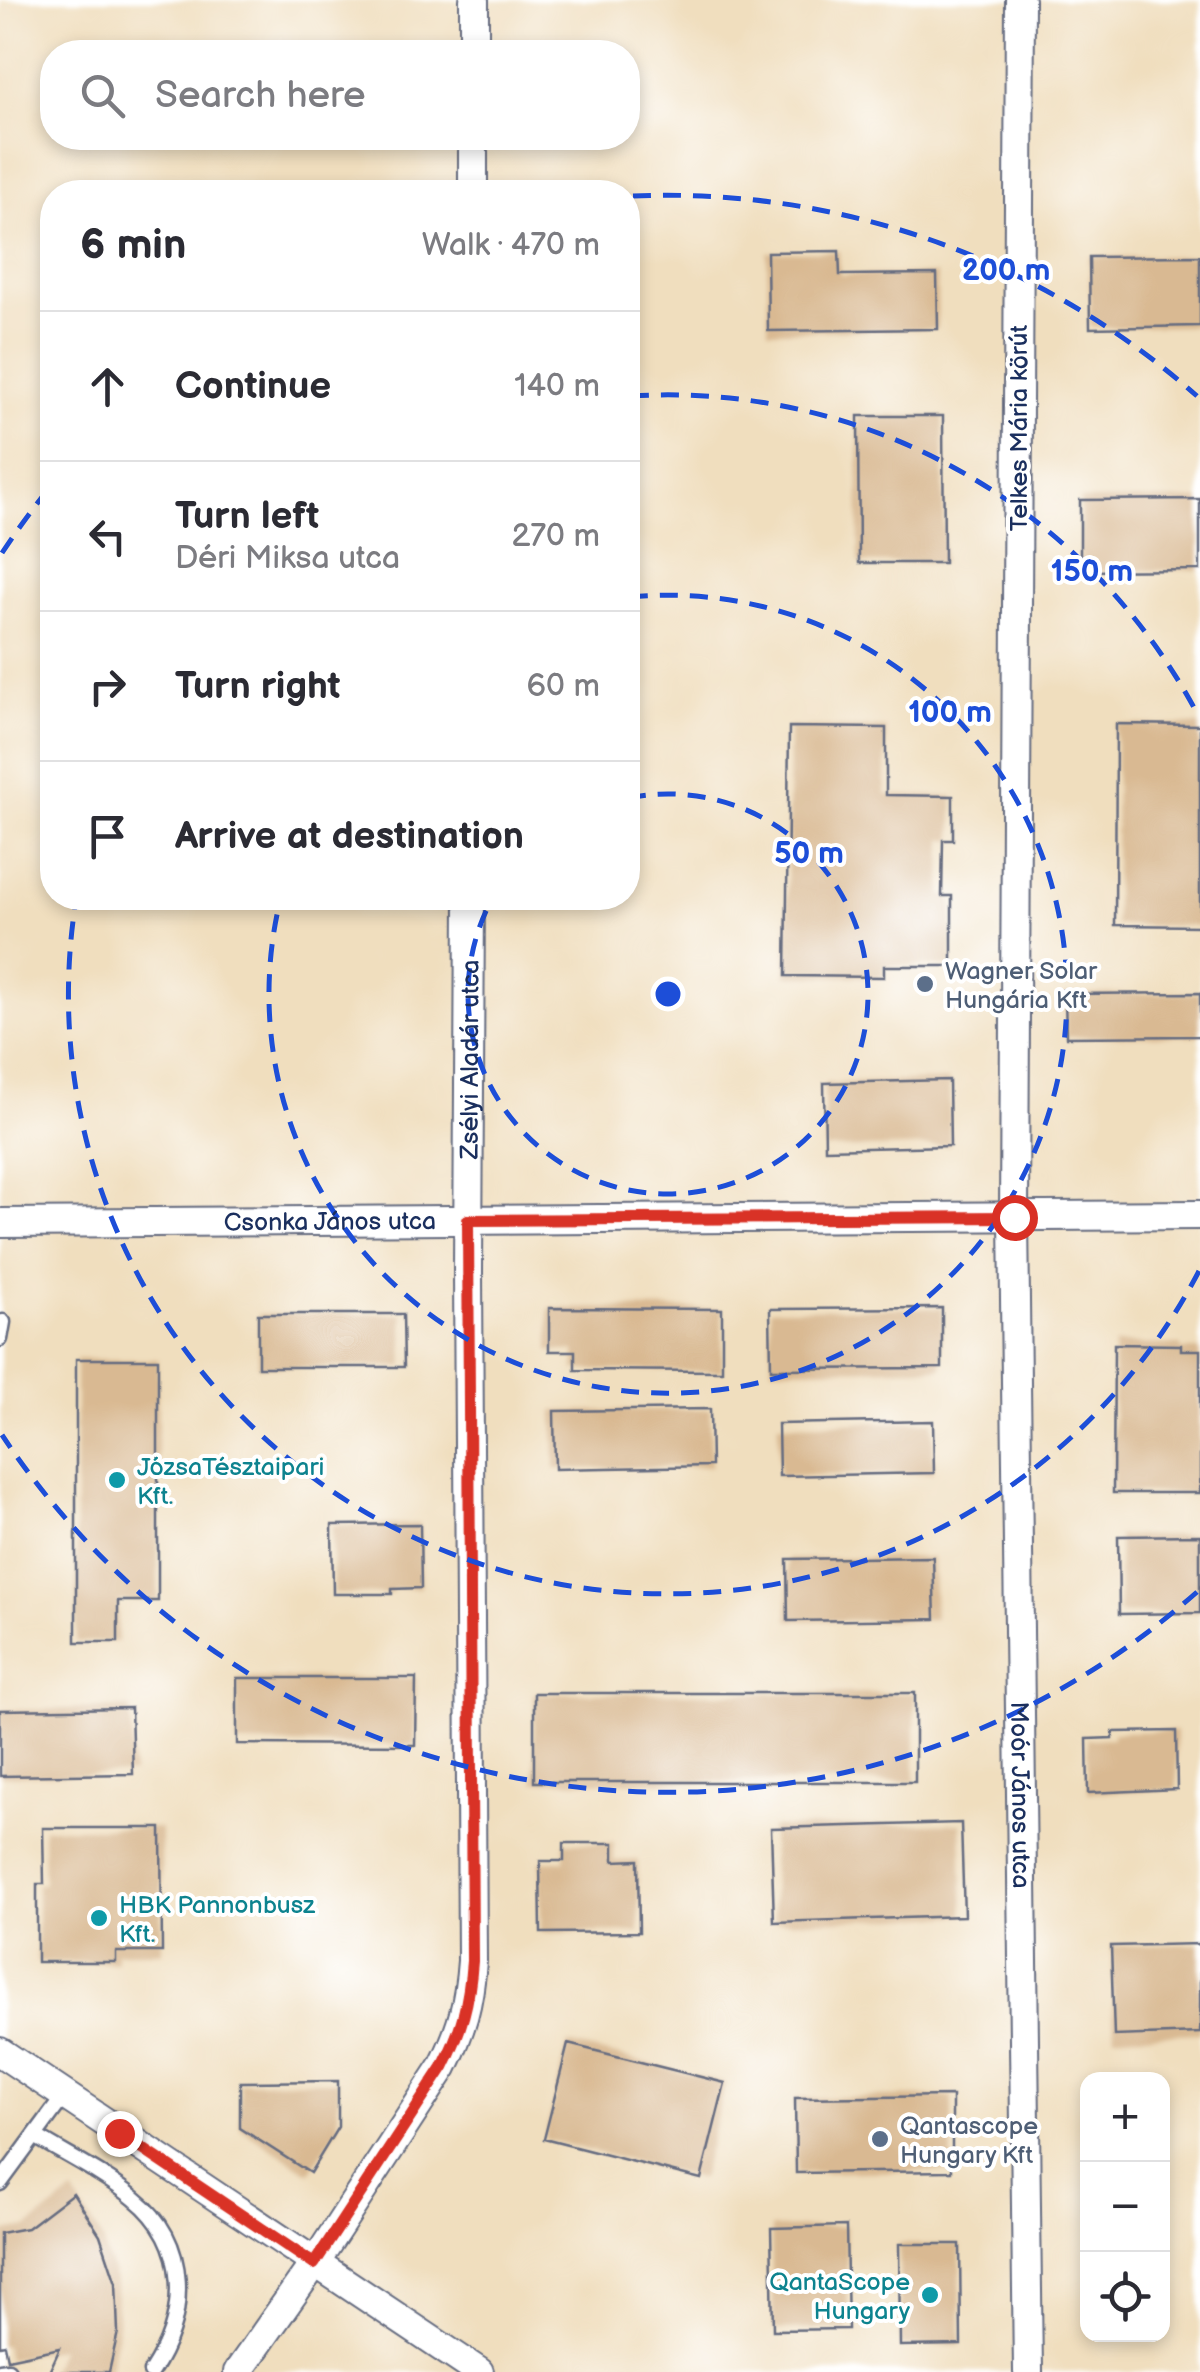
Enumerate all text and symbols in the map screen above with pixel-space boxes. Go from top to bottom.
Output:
search box [40,40,640,150]
icon: search [75,68,130,123]
text: Search here [155,73,366,118]
text: 6 min [80,220,186,271]
text: Walk · 470 m [422,226,600,265]
text: 200 m [962,253,1050,289]
street label: Telkes Mária körút [1004,324,1035,531]
icon: ahead [80,359,135,414]
text: Continue [175,364,331,409]
text: 140 m [514,367,600,406]
text: Turn left [175,494,319,539]
icon: left [80,509,135,564]
text: 270 m [511,517,600,556]
text: Déri Miksa utca [175,539,400,578]
text: 150 m [1051,554,1133,590]
icon: right [80,659,135,714]
text: Turn right [175,664,340,709]
text: 60 m [527,667,600,706]
text: 100 m [908,695,992,731]
icon: arrive [80,809,135,864]
text: Arrive at destination [175,814,524,859]
text: 50 m [774,836,844,872]
place label: Wagner Solar Hungária Kft [945,956,1098,1016]
street label: Zsélyi Aladár utca [455,959,487,1160]
marker: Wagner Solar Hungária Kft [914,973,936,995]
centre of rings [650,976,686,1012]
route start [992,1195,1038,1241]
street label: Csonka János utca [224,1206,436,1239]
place label: JózsaTésztaipari Kft. [137,1452,324,1512]
marker: JózsaTésztaipari Kft. [106,1469,128,1491]
street label: Moór János utca [1003,1701,1036,1889]
place label: HBK Pannonbusz Kft. [119,1890,316,1950]
marker: HBK Pannonbusz Kft. [88,1907,110,1929]
map controls [1080,2072,1170,2342]
button: + [1080,2072,1170,2162]
route end [97,2111,143,2157]
place label: Qantascope Hungary Kft [900,2111,1038,2171]
marker: Qantascope Hungary Kft [869,2128,891,2150]
button: − [1080,2162,1170,2252]
button: locate [1080,2252,1170,2342]
place label: QantaScope Hungary [769,2267,911,2327]
marker: QantaScope Hungary [919,2284,941,2306]

